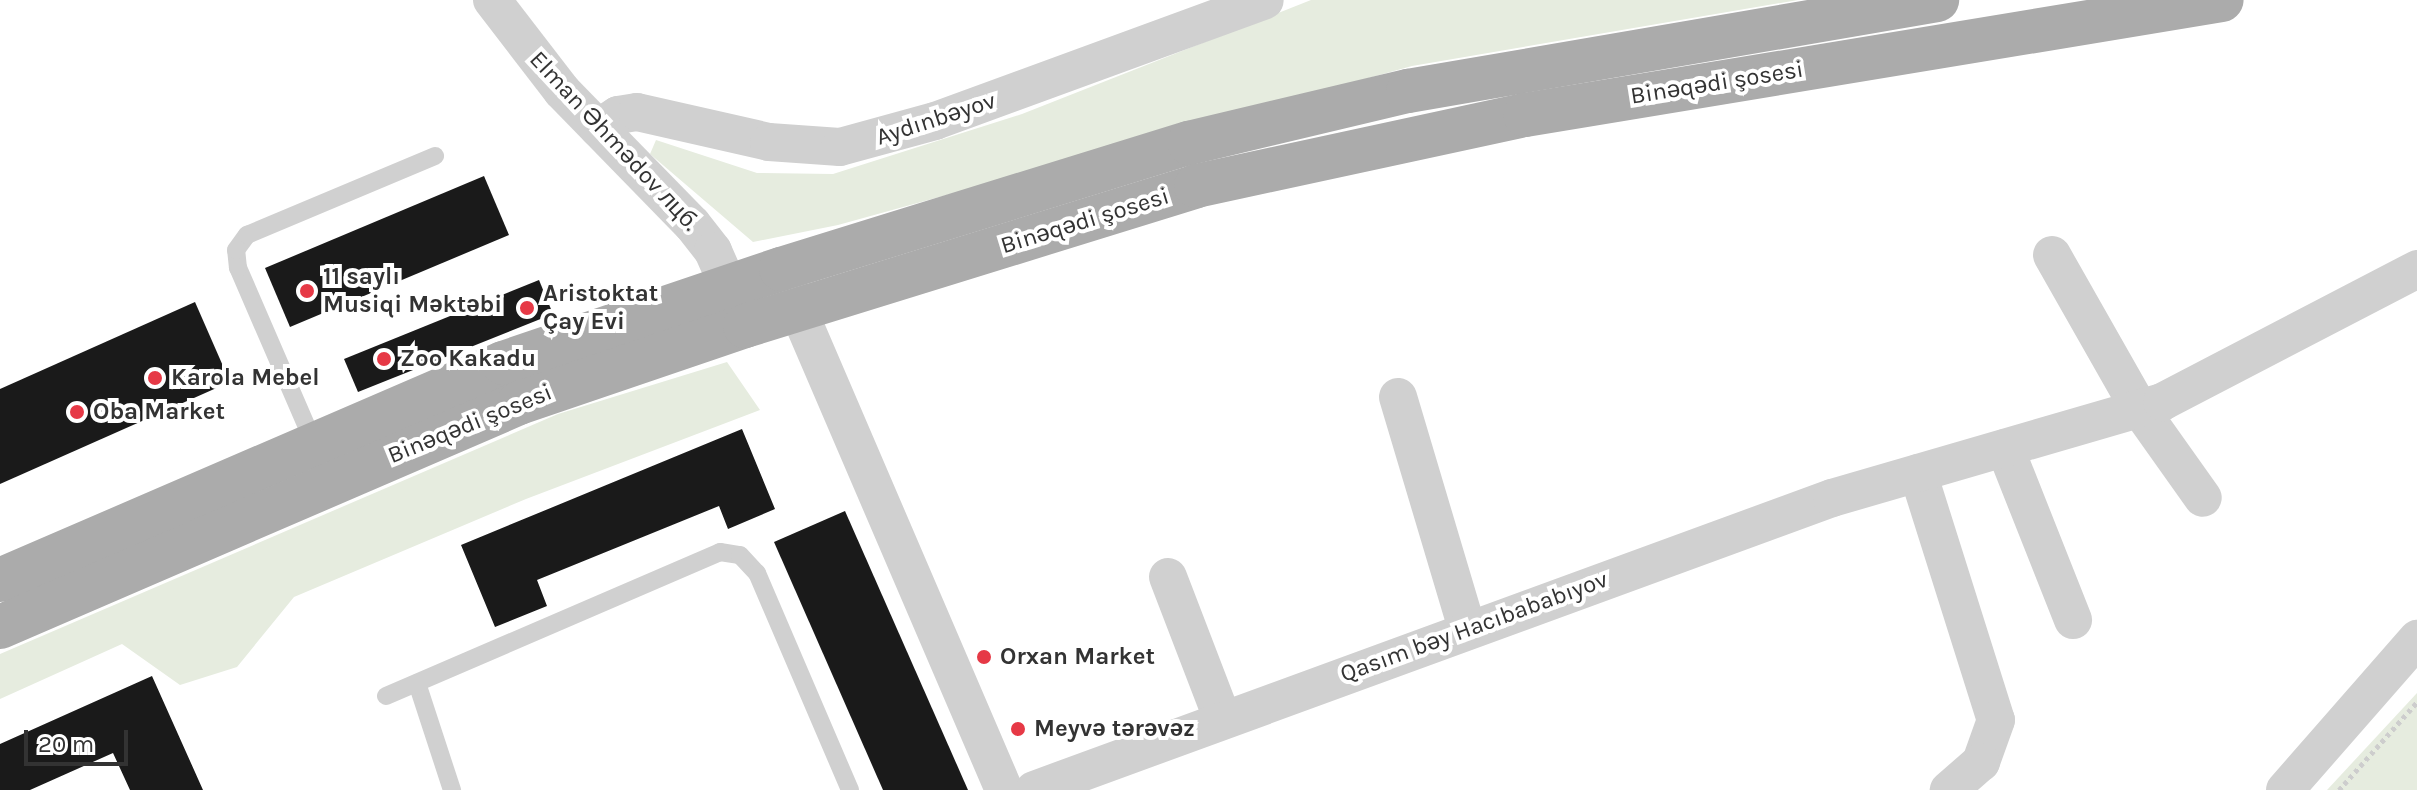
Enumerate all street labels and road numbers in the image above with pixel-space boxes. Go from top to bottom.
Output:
street label: Elman Əhmədov лцб. [523,45,705,237]
street label: Binəqədi şosesi [1628,55,1806,111]
street label: Aydınbəyov [873,86,999,152]
street label: Binəqədi şosesi [997,182,1173,260]
street label: Binəqədi şosesi [384,378,556,470]
street label: Qasım bəy Hacıbababıyov [1336,565,1612,689]

